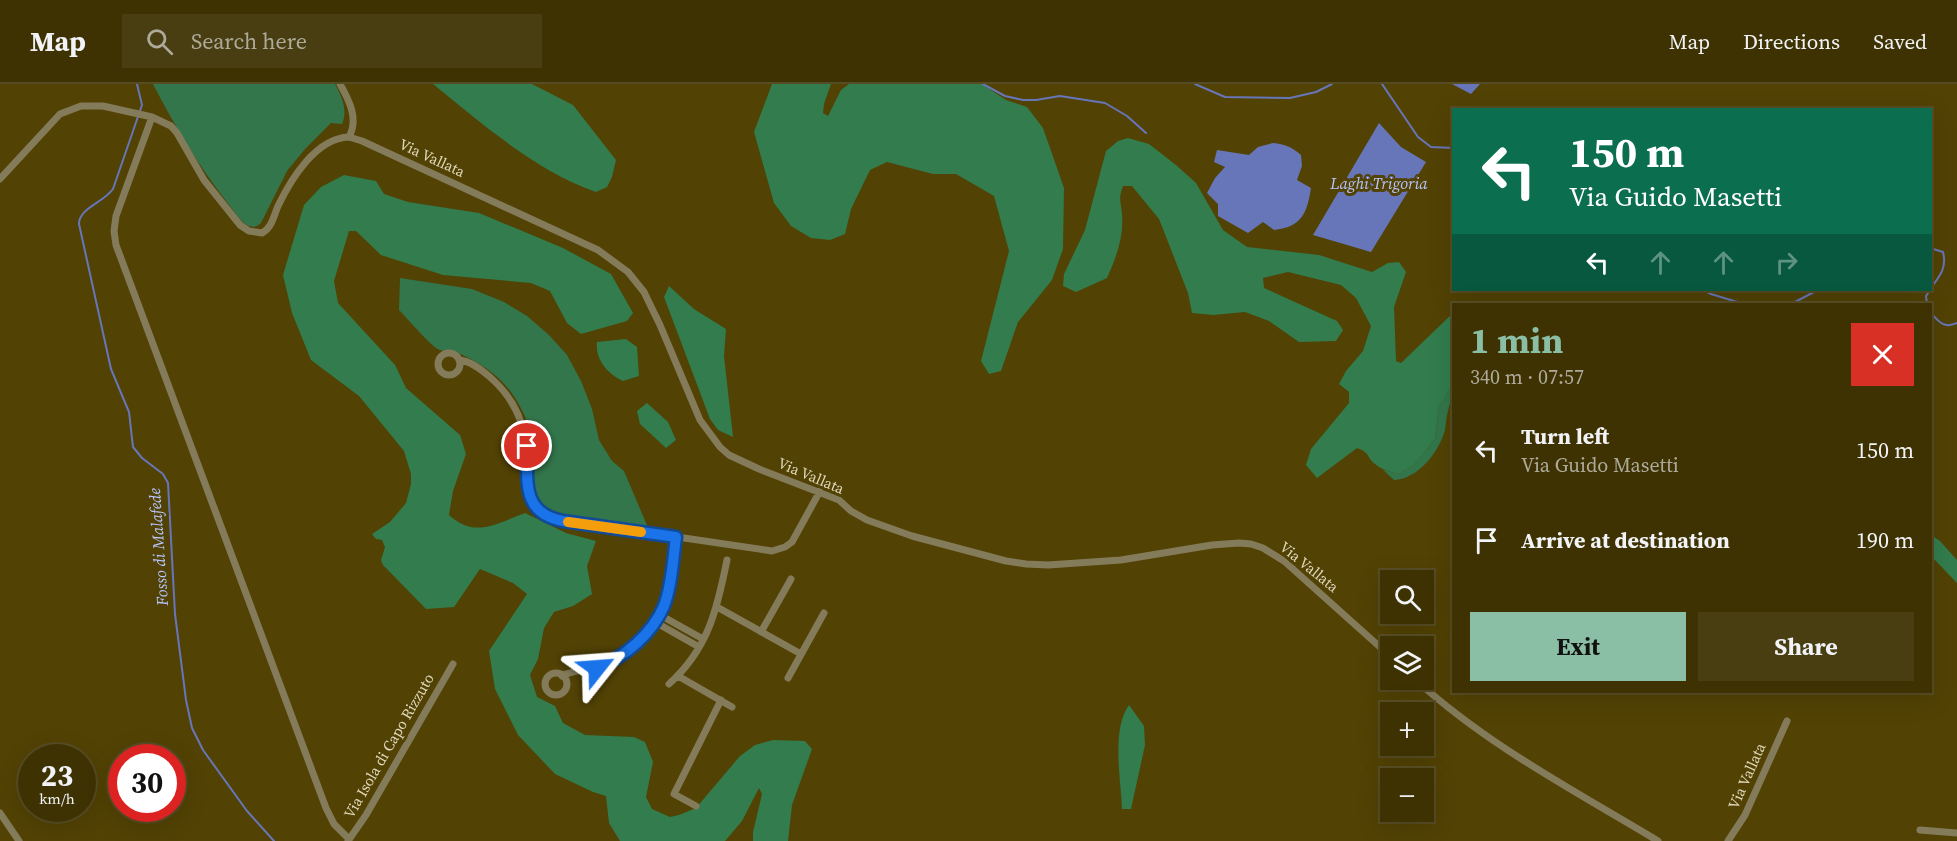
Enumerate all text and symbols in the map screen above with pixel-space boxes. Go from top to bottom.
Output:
search box [122,14,542,68]
text: Map [30,22,86,60]
icon: search [143,25,176,58]
text: Search here [191,26,307,56]
text: Map [1669,27,1710,56]
text: Directions [1743,27,1840,56]
text: Saved [1873,27,1927,56]
text: 150 m [1569,123,1684,181]
icon: left [1470,132,1548,210]
street label: Via Vallata [396,133,469,182]
water label: Laghi Trigoria [1329,172,1428,194]
text: Via Guido Masetti [1569,178,1782,215]
icon: left [1581,246,1614,279]
icon: ahead [1644,246,1677,279]
icon: ahead [1707,246,1740,279]
icon: right [1770,246,1803,279]
text: 1 min [1470,316,1563,365]
button: close [1851,323,1914,386]
text: 340 m · 07:57 [1470,363,1584,391]
pin [501,420,552,471]
text: Turn left [1521,421,1609,451]
icon: arrive [510,429,543,462]
icon: left [1470,434,1503,467]
text: 150 m [1856,435,1914,465]
text: Via Guido Masetti [1521,451,1679,479]
street label: Via Vallata [775,452,848,499]
water label: Fosso di Malafede [143,487,173,608]
icon: arrive [1470,524,1503,557]
text: Arrive at destination [1521,525,1730,555]
text: 190 m [1856,525,1914,555]
street label: Via Vallata [1275,536,1344,597]
map controls [1380,570,1434,822]
button: search [1380,570,1434,624]
button: Exit [1470,612,1686,681]
button: Share [1698,612,1914,681]
position arrow [565,636,629,700]
button: layers [1380,636,1434,690]
street label: Via Isola di Capo Rizzuto [338,669,439,822]
button: + [1380,702,1434,756]
street label: Via Vallata [1723,739,1771,812]
speed limit sign: 30 [108,744,186,822]
text: 23 [41,755,73,796]
button: − [1380,768,1434,822]
text: km/h [39,788,75,809]

